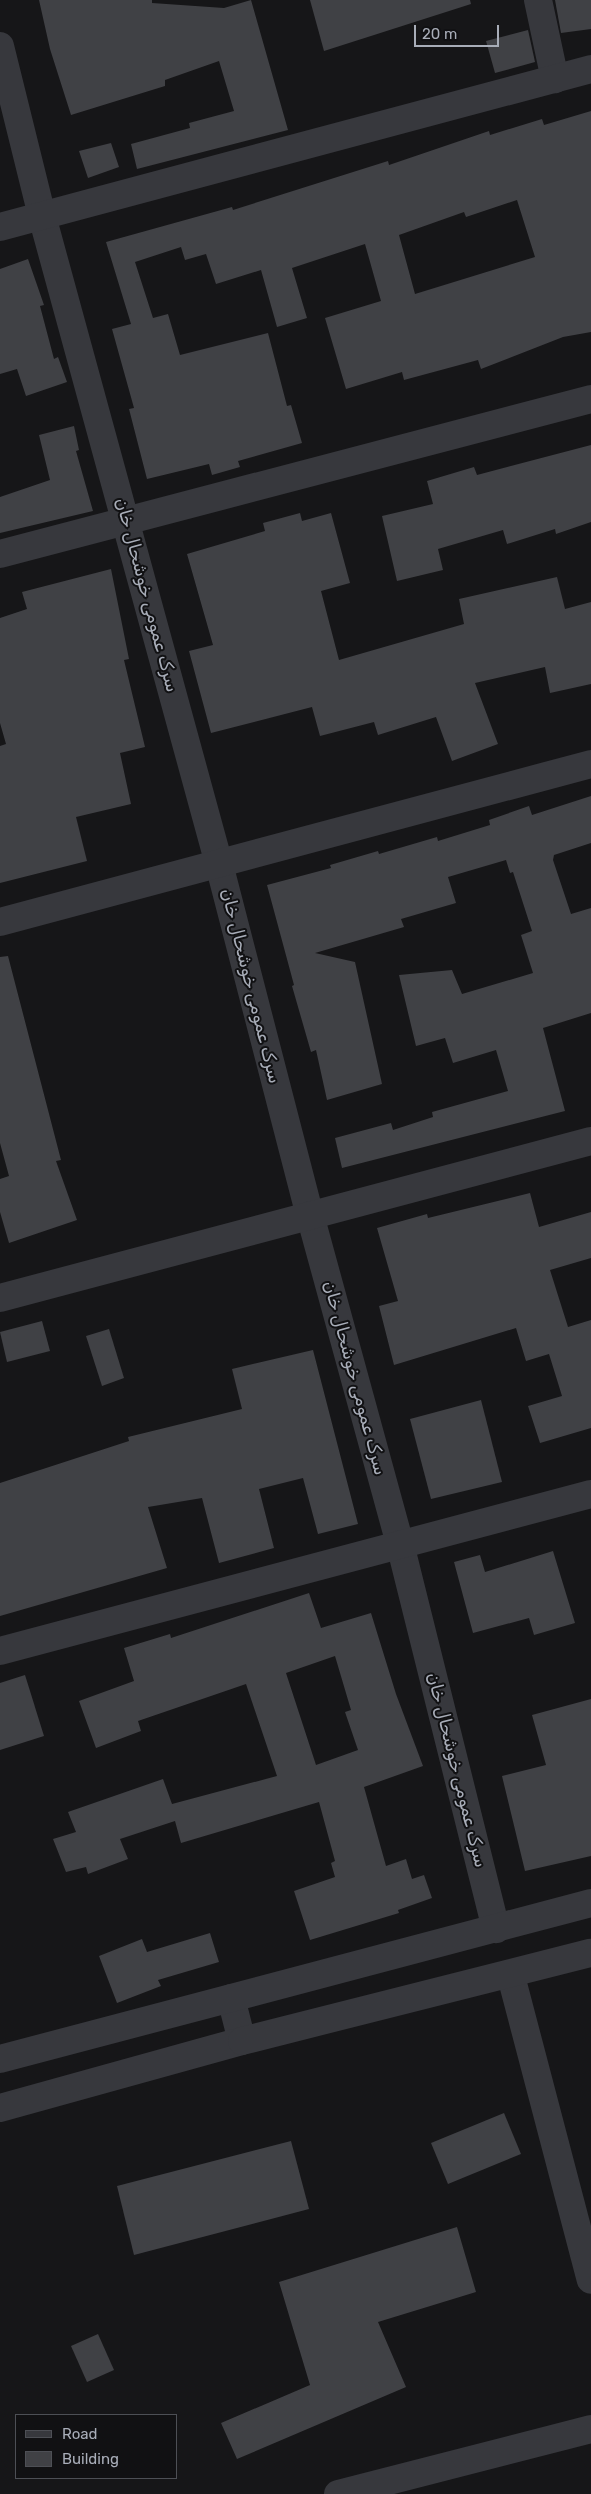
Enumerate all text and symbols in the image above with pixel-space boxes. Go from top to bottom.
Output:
scale bar [416,15,501,47]
text: 20 m [422,25,457,43]
street label: سرک عمومی خوشحال خان [111,495,183,695]
street label: سرک عمومی خوشحال خان [216,886,286,1086]
street label: سرک عمومی خوشحال خان [319,1278,391,1478]
street label: سرک عمومی خوشحال خان [422,1670,492,1870]
legend [15,2414,178,2479]
text: Road [62,2425,98,2443]
text: Building [62,2450,119,2468]

